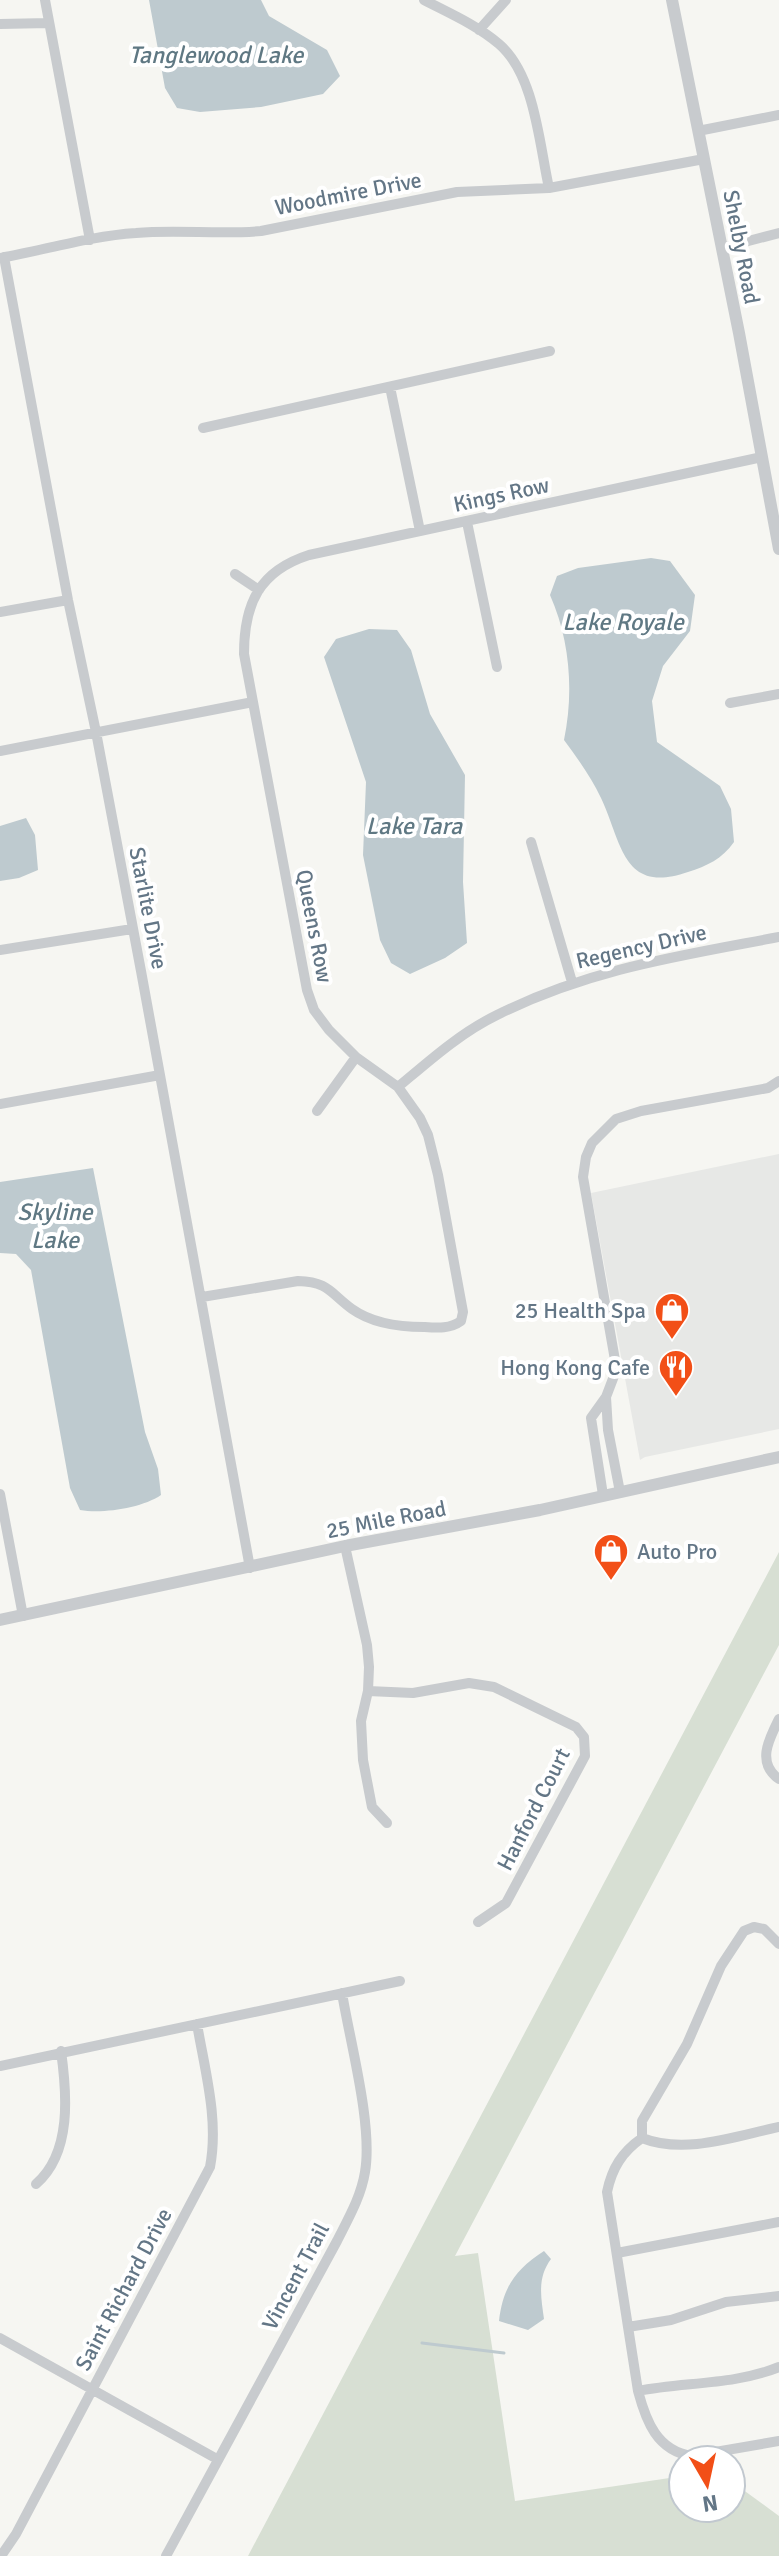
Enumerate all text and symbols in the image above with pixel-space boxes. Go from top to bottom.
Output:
water label: Tanglewood Lake [129,40,304,70]
street label: Woodmire Drive [273,166,424,221]
street label: Shelby Road [717,188,766,306]
street label: Kings Row [451,471,552,518]
water label: Lake Royale [562,607,685,637]
water label: Lake Tara [366,811,463,841]
street label: Starlite Drive [123,845,174,972]
street label: Queens Row [290,867,339,985]
street label: Regency Drive [573,918,709,975]
water label: Skyline Lake [17,1197,94,1255]
shop icon: 25 Health Spa [653,1291,691,1341]
place label: 25 Health Spa [515,1297,646,1324]
restaurant icon: Hong Kong Cafe [657,1348,695,1398]
place label: Hong Kong Cafe [500,1354,650,1381]
street label: 25 Mile Road [324,1495,448,1544]
shop icon: Auto Pro [592,1532,630,1582]
place label: Auto Pro [637,1538,717,1565]
street label: Hanford Court [491,1743,576,1875]
street label: Saint Richard Drive [69,2203,178,2375]
street label: Vincent Trail [256,2218,335,2335]
north arrow [667,2444,747,2524]
text: N [700,2489,720,2518]

